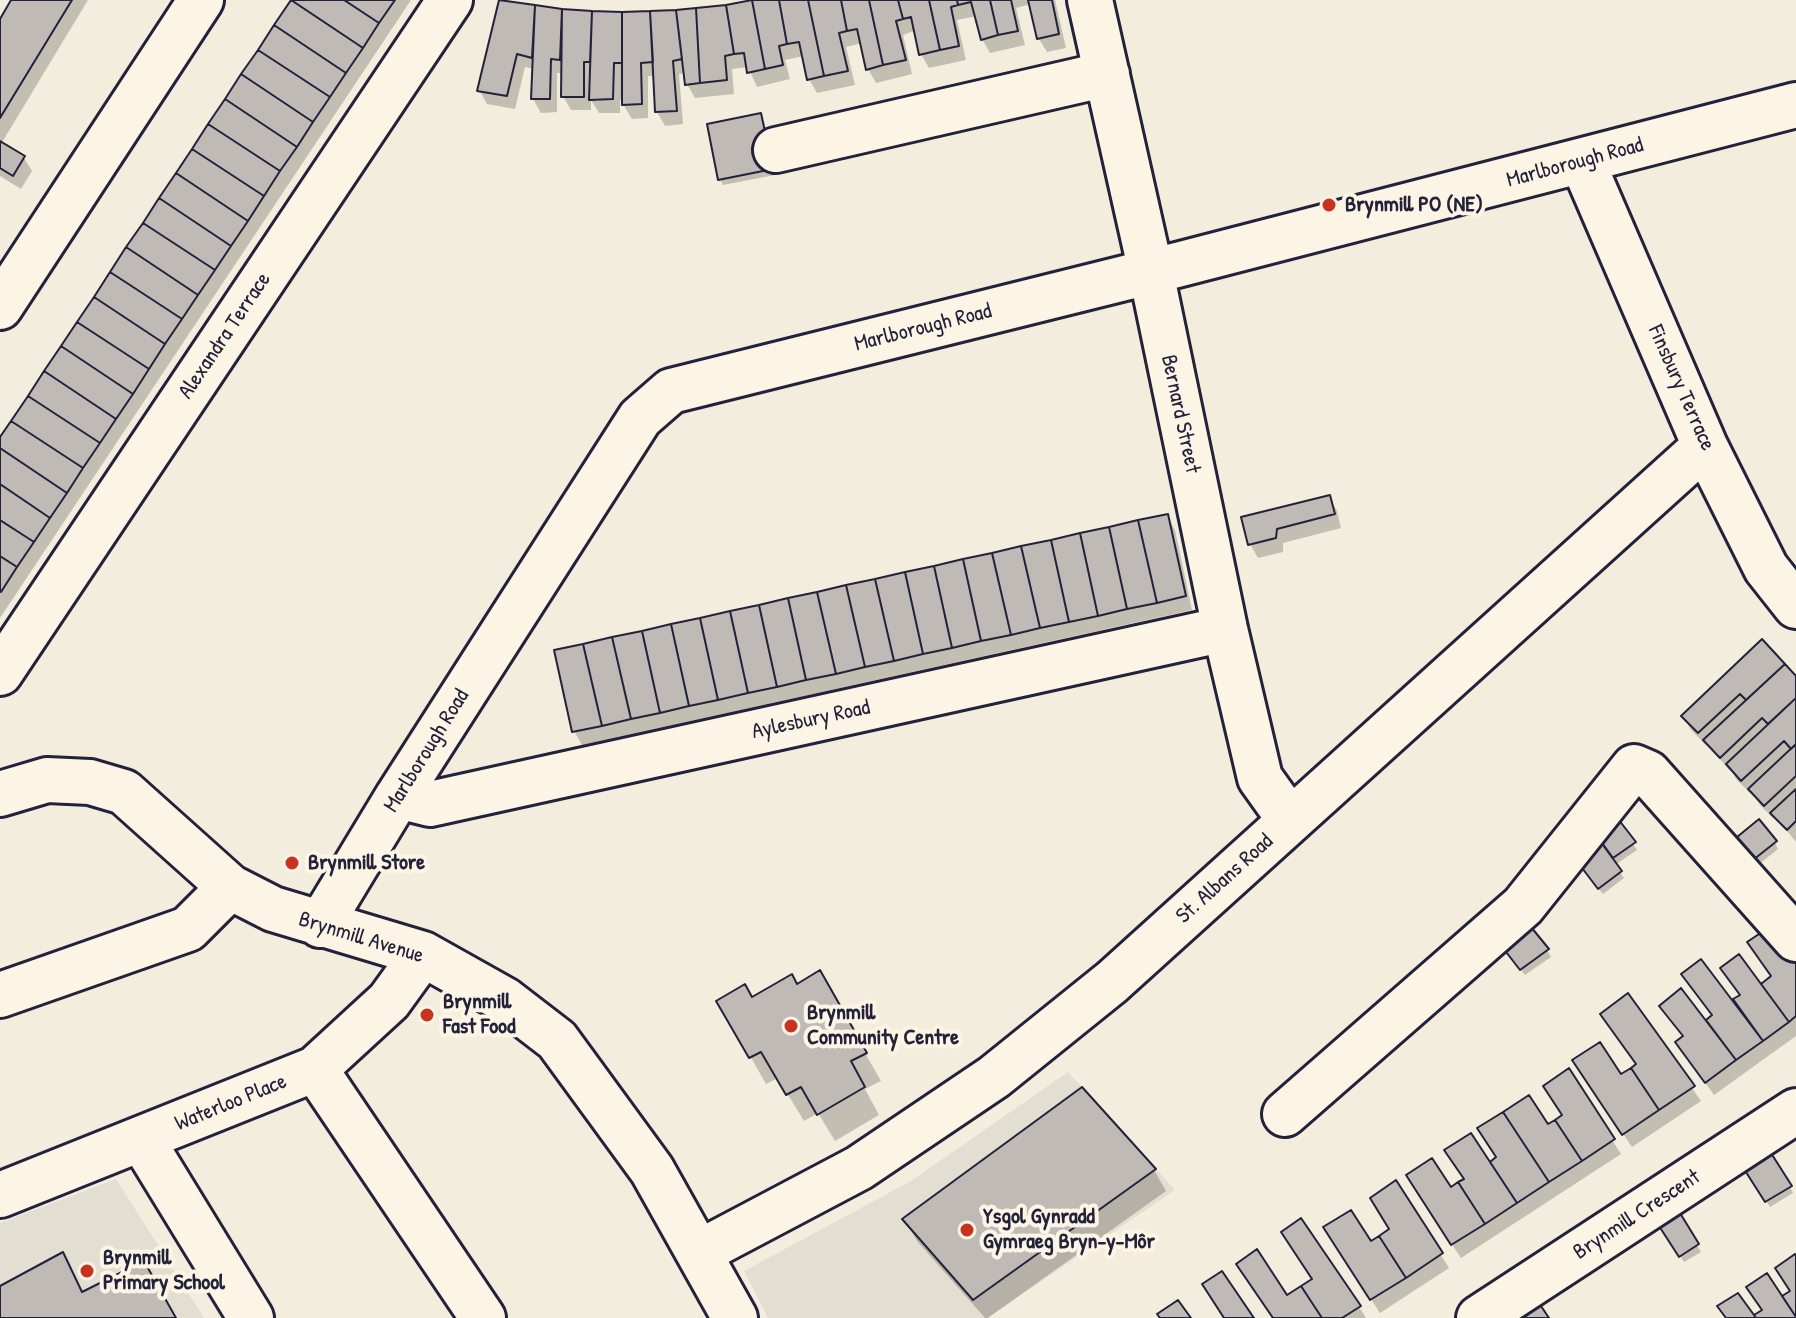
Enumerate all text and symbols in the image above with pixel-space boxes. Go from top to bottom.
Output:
street label: Marlborough Road [1504,132,1646,194]
place label: Brynmill PO (NE) [1345,192,1483,218]
marker: Brynmill PO (NE) [1320,196,1338,214]
street label: Alexandra Terrace [173,268,277,404]
street label: Marlborough Road [852,298,994,358]
street label: Finsbury Terrace [1642,321,1720,455]
street label: Bernard Street [1155,352,1205,476]
street label: Marlborough Road [379,685,475,817]
street label: Aylesbury Road [750,695,872,745]
street label: St. Albans Road [1171,829,1279,929]
place label: Brynmill Store [308,850,425,876]
marker: Brynmill Store [283,854,301,872]
street label: Brynmill Avenue [295,907,427,969]
place label: Brynmill Fast Food [443,989,516,1040]
place label: Brynmill Community Centre [807,1000,959,1052]
marker: Brynmill Fast Food [418,1006,436,1024]
marker: Brynmill Community Centre [782,1017,800,1035]
street label: Waterloo Place [171,1069,291,1137]
street label: Brynmill Crescent [1569,1164,1705,1266]
place label: Ysgol Gynradd Gymraeg Bryn-y-Môr [983,1204,1155,1256]
marker: Ysgol Gynradd Gymraeg Bryn-y-Môr [958,1221,976,1239]
place label: Brynmill Primary School [103,1245,225,1296]
marker: Brynmill Primary School [78,1262,96,1280]

